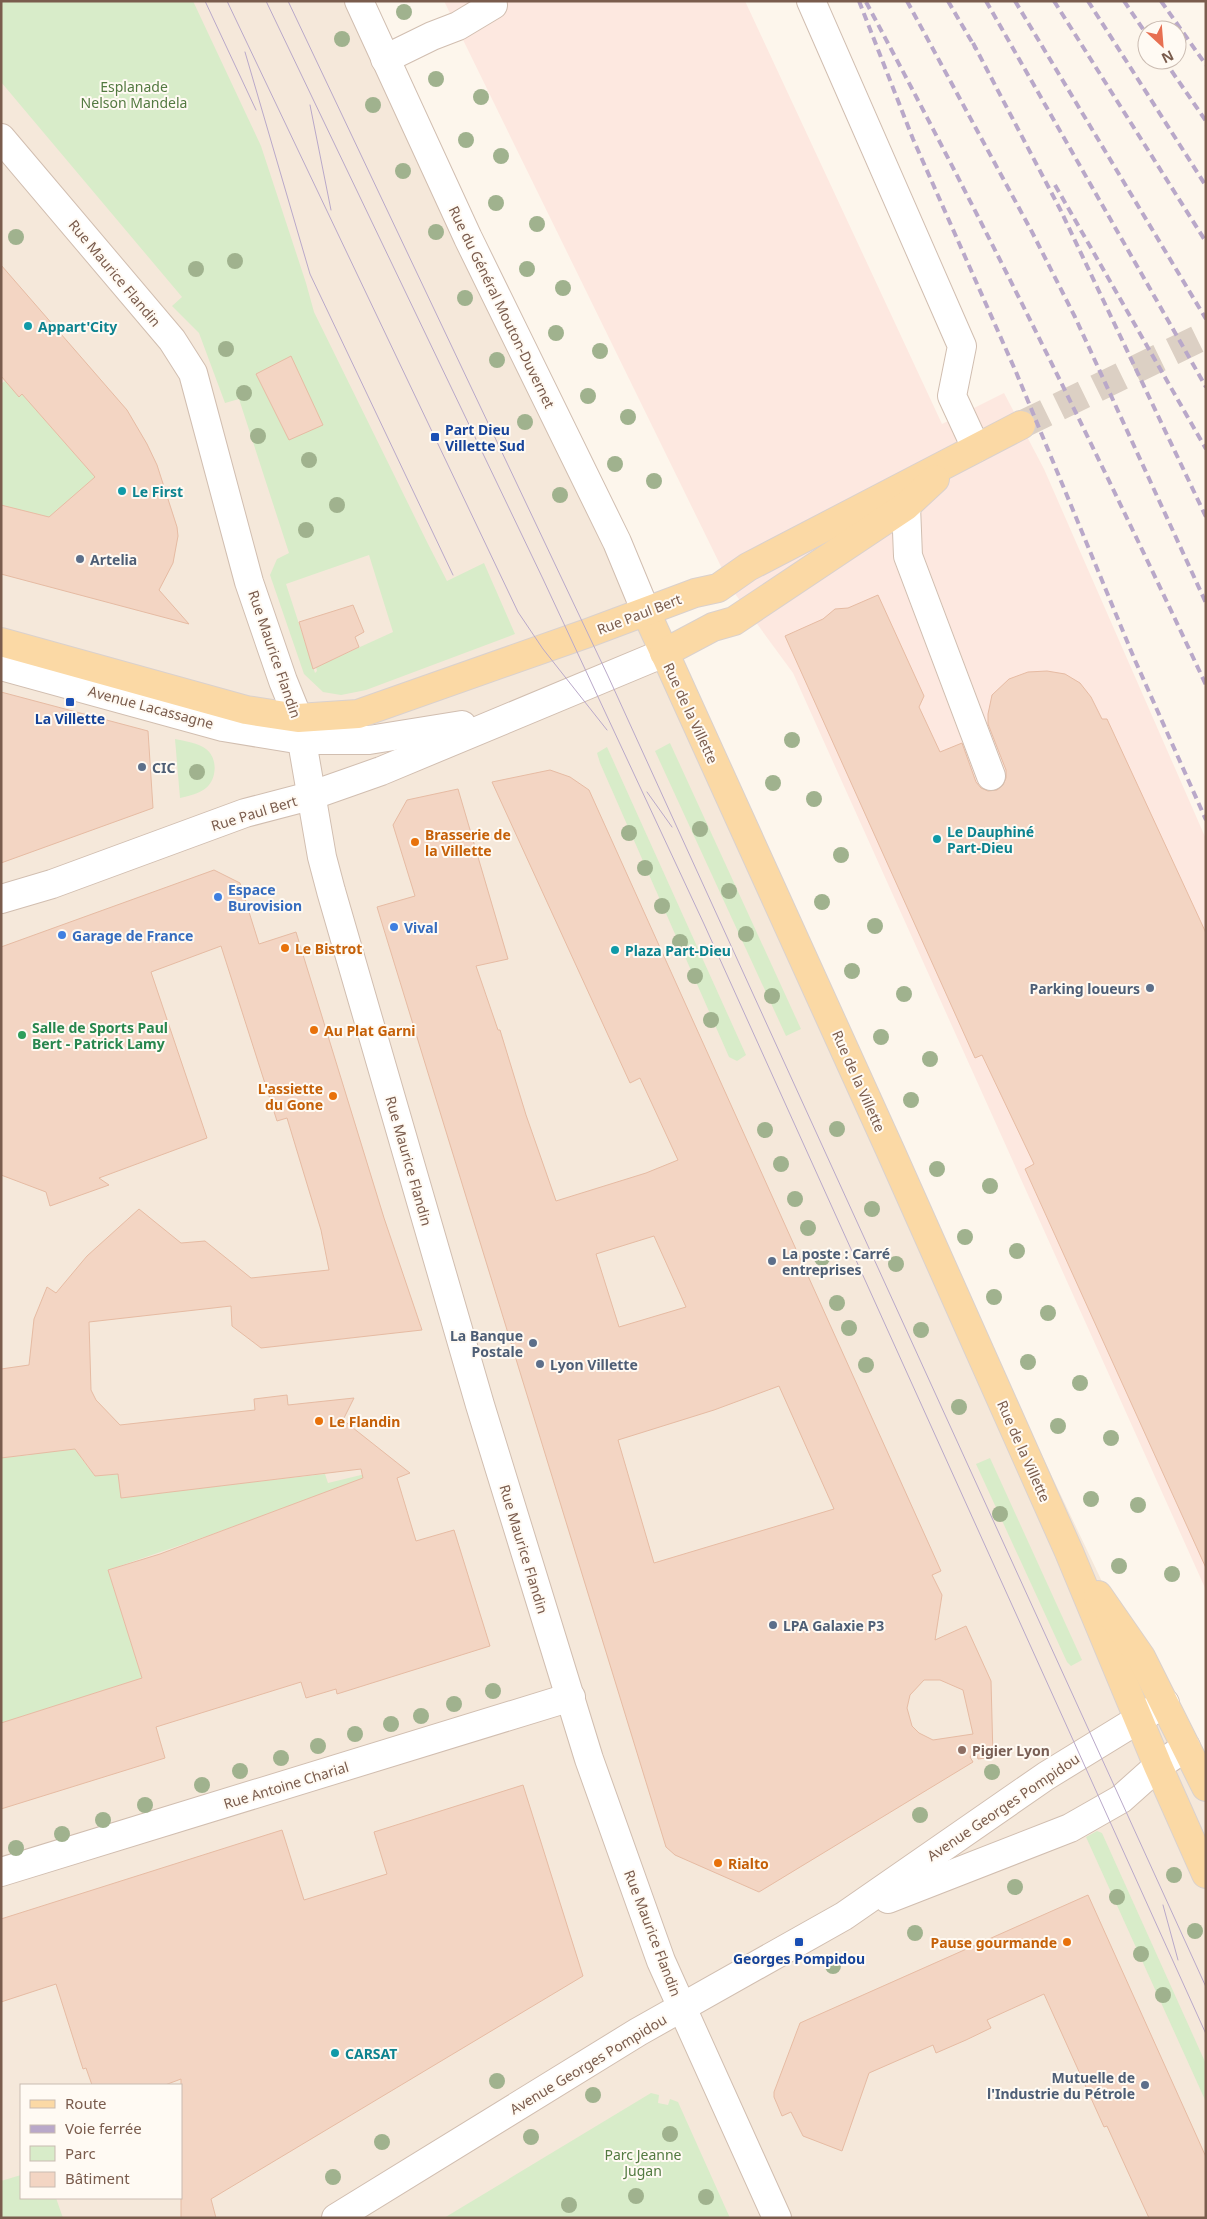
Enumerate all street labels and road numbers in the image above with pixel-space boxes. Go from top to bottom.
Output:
street label: Rue du Général Mouton-Duvernet [445,203,559,411]
street label: Rue Maurice Flandin [65,216,165,330]
street label: Rue Maurice Flandin [244,588,306,720]
street label: Rue Paul Bert [594,589,684,639]
street label: Rue de la Villette [659,659,723,767]
street label: Avenue Lacassagne [86,681,216,733]
street label: Rue Paul Bert [209,791,299,835]
street label: Rue de la Villette [828,1027,890,1135]
street label: Rue Maurice Flandin [381,1094,437,1228]
street label: Rue de la Villette [993,1397,1055,1505]
street label: Rue Maurice Flandin [495,1482,553,1616]
street label: Avenue Georges Pompidou [923,1749,1083,1865]
street label: Rue Antoine Charial [221,1757,351,1813]
street label: Rue Maurice Flandin [620,1867,686,1999]
street label: Avenue Georges Pompidou [506,2010,670,2118]

